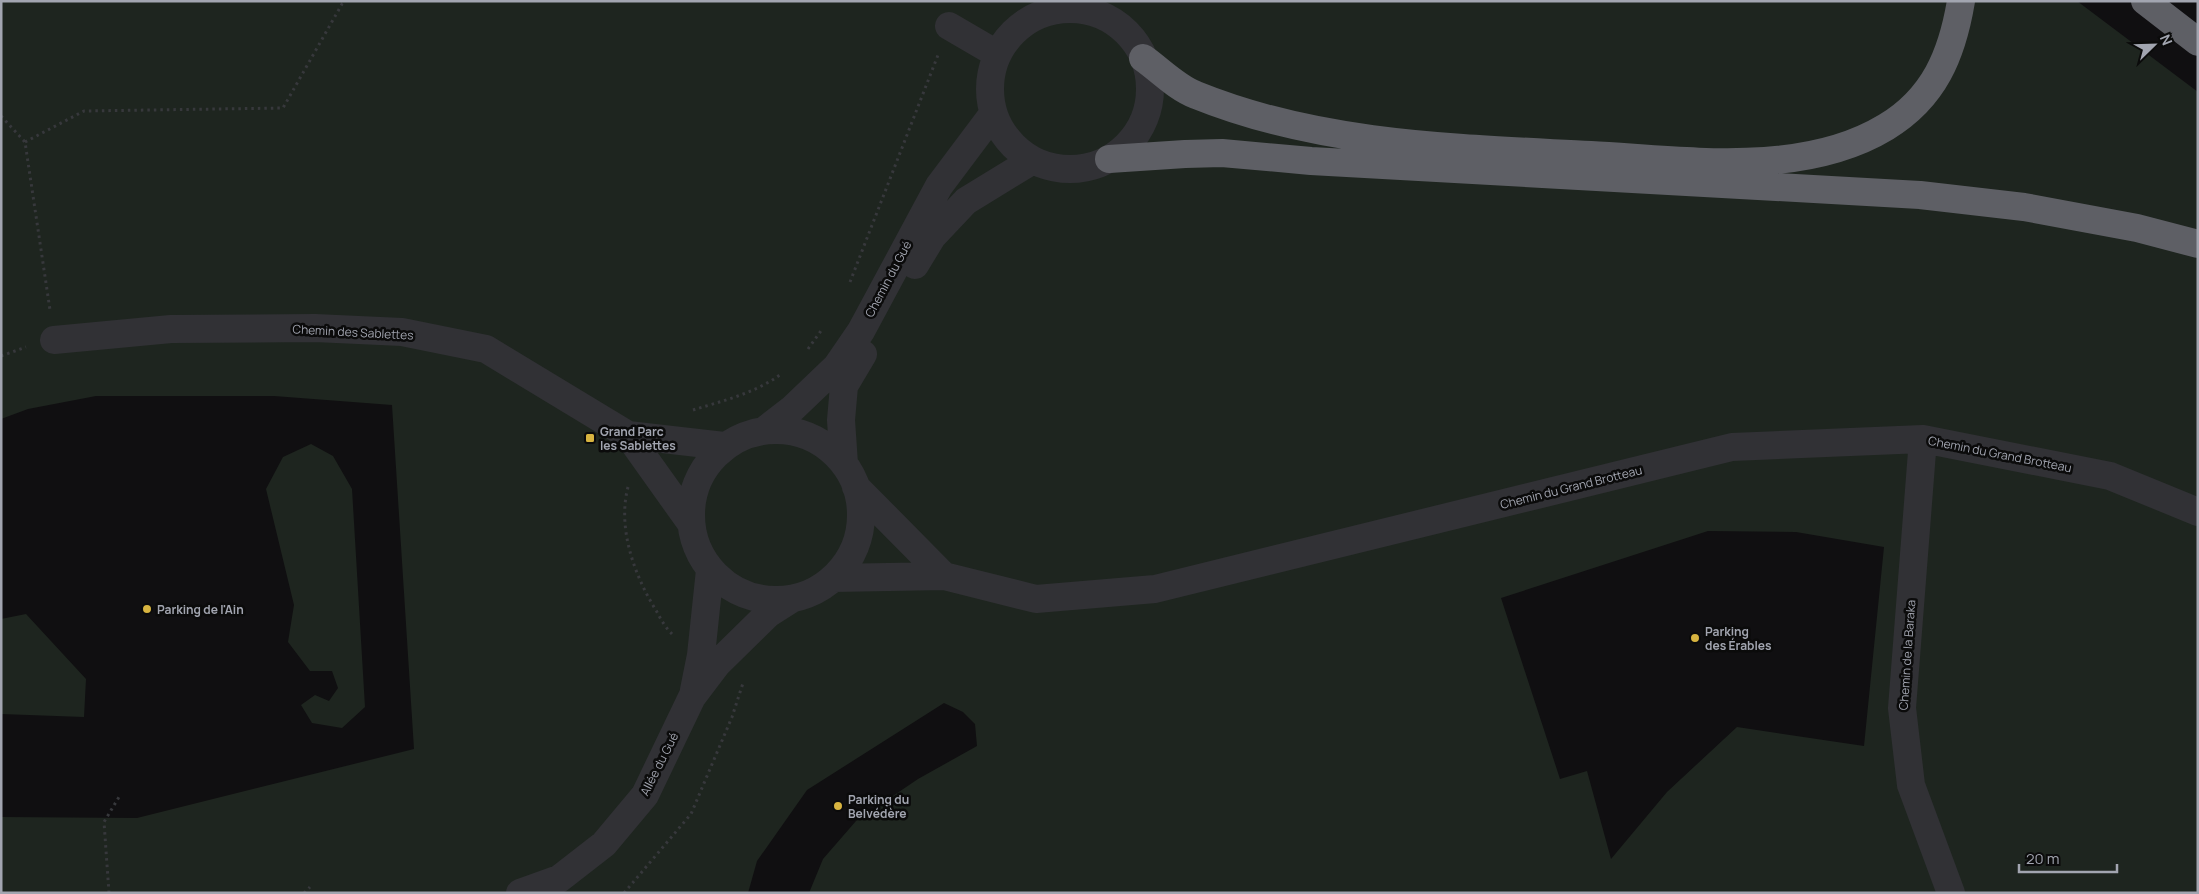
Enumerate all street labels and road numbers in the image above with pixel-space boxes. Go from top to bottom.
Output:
street label: Chemin du Gué [861,238,915,320]
street label: Chemin des Sablettes [292,320,414,344]
street label: Chemin du Grand Brotteau [1927,432,2073,476]
street label: Chemin du Grand Brotteau [1498,461,1644,513]
street label: Chemin de la Baraka [1895,599,1919,711]
street label: Allée du Gué [636,729,682,799]

